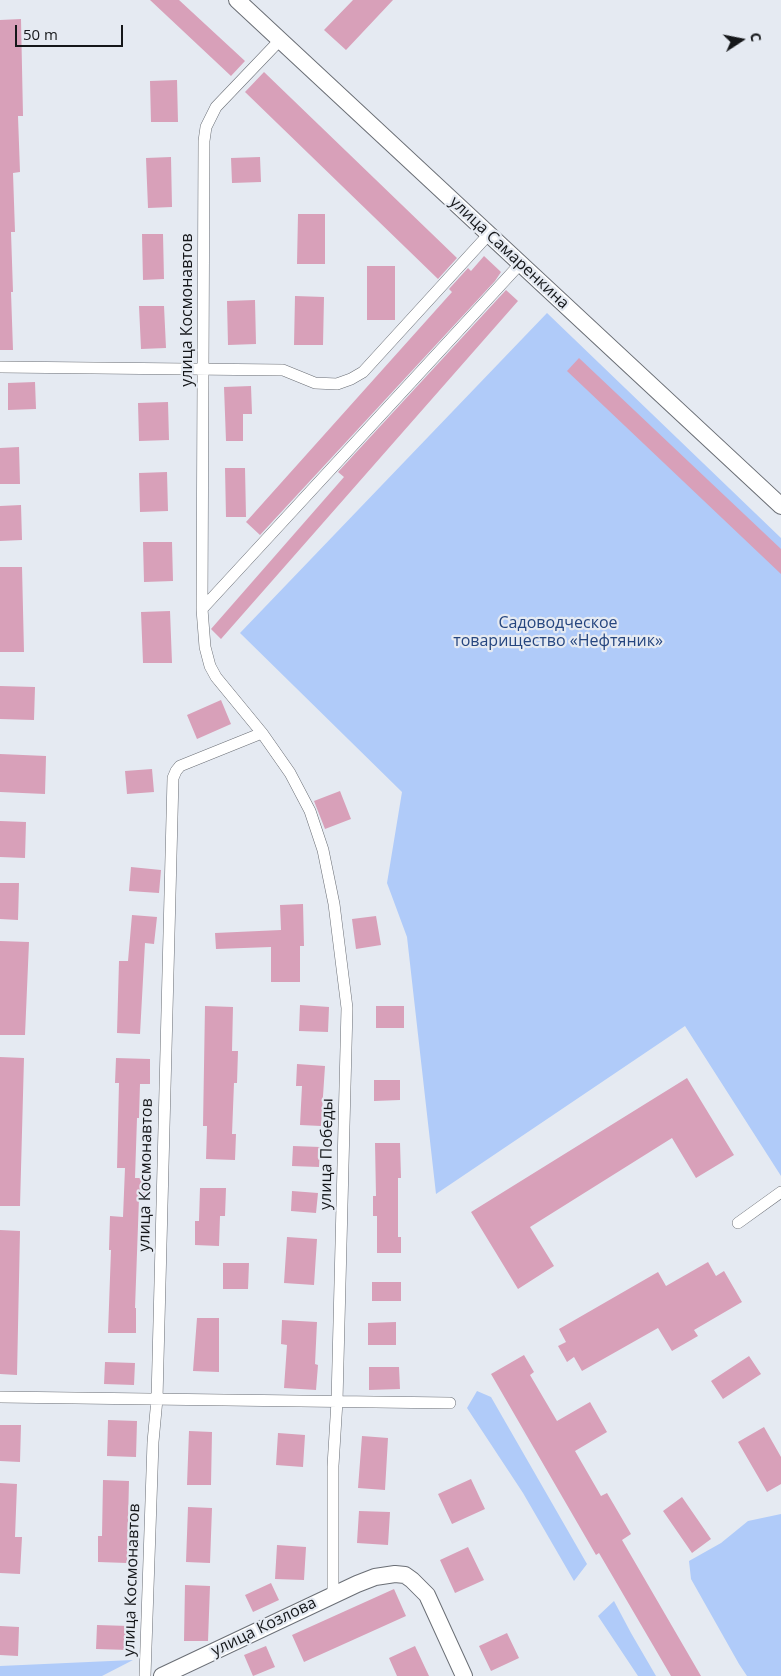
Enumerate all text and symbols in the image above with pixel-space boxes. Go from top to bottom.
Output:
scale bar [18,15,125,47]
north arrow [716,15,766,65]
text: 50 m [23,24,58,44]
text: С [746,31,766,43]
street label: улица Самаренкина [445,193,573,313]
street label: улица Космонавтов [177,233,197,387]
park label: Садоводческое товарищество «Нефтяник» [453,613,663,651]
street label: улица Космонавтов [135,1098,157,1252]
street label: улица Победы [316,1098,338,1210]
street label: улица Космонавтов [120,1503,144,1657]
street label: улица Козлова [208,1593,320,1661]

